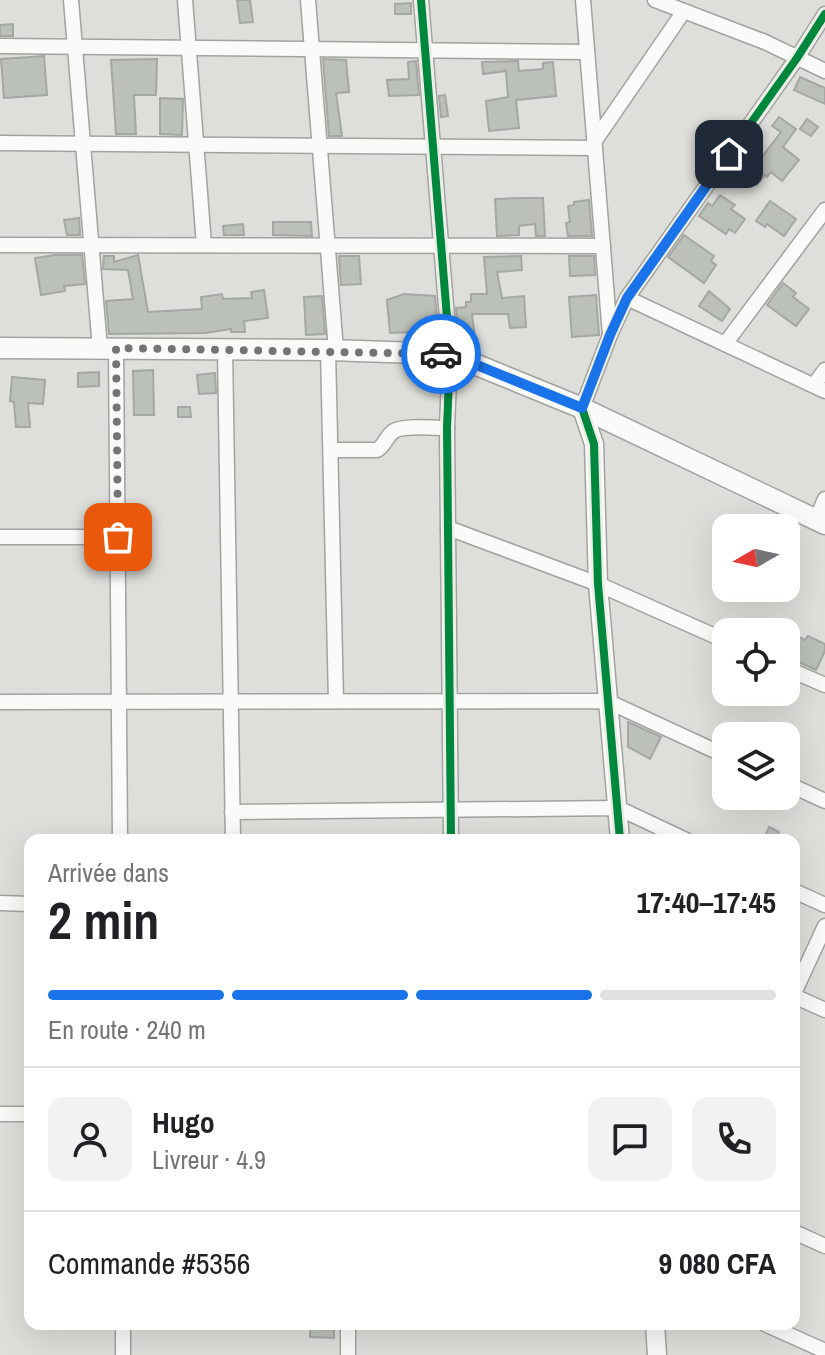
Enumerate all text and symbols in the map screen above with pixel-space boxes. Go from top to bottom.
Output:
pin [695,120,763,188]
icon: home [707,132,751,176]
courier [401,314,481,394]
icon: car [419,332,463,376]
pin [84,503,152,571]
north arrow [712,514,800,602]
map controls [712,514,800,810]
icon: bag [96,515,140,559]
button: locate [712,618,800,706]
button: layers [712,722,800,810]
text: Arrivée dans [48,855,169,890]
text: 17:40–17:45 [637,882,776,922]
text: 2 min [48,885,159,955]
text: En route · 240 m [48,1012,206,1047]
button: person [48,1097,132,1181]
button: chat [588,1097,672,1181]
button: phone [692,1097,776,1181]
text: Hugo [152,1102,215,1142]
text: Livreur · 4.9 [152,1142,266,1177]
text: Commande #5356 [48,1243,250,1283]
text: 9 080 CFA [658,1243,776,1283]

